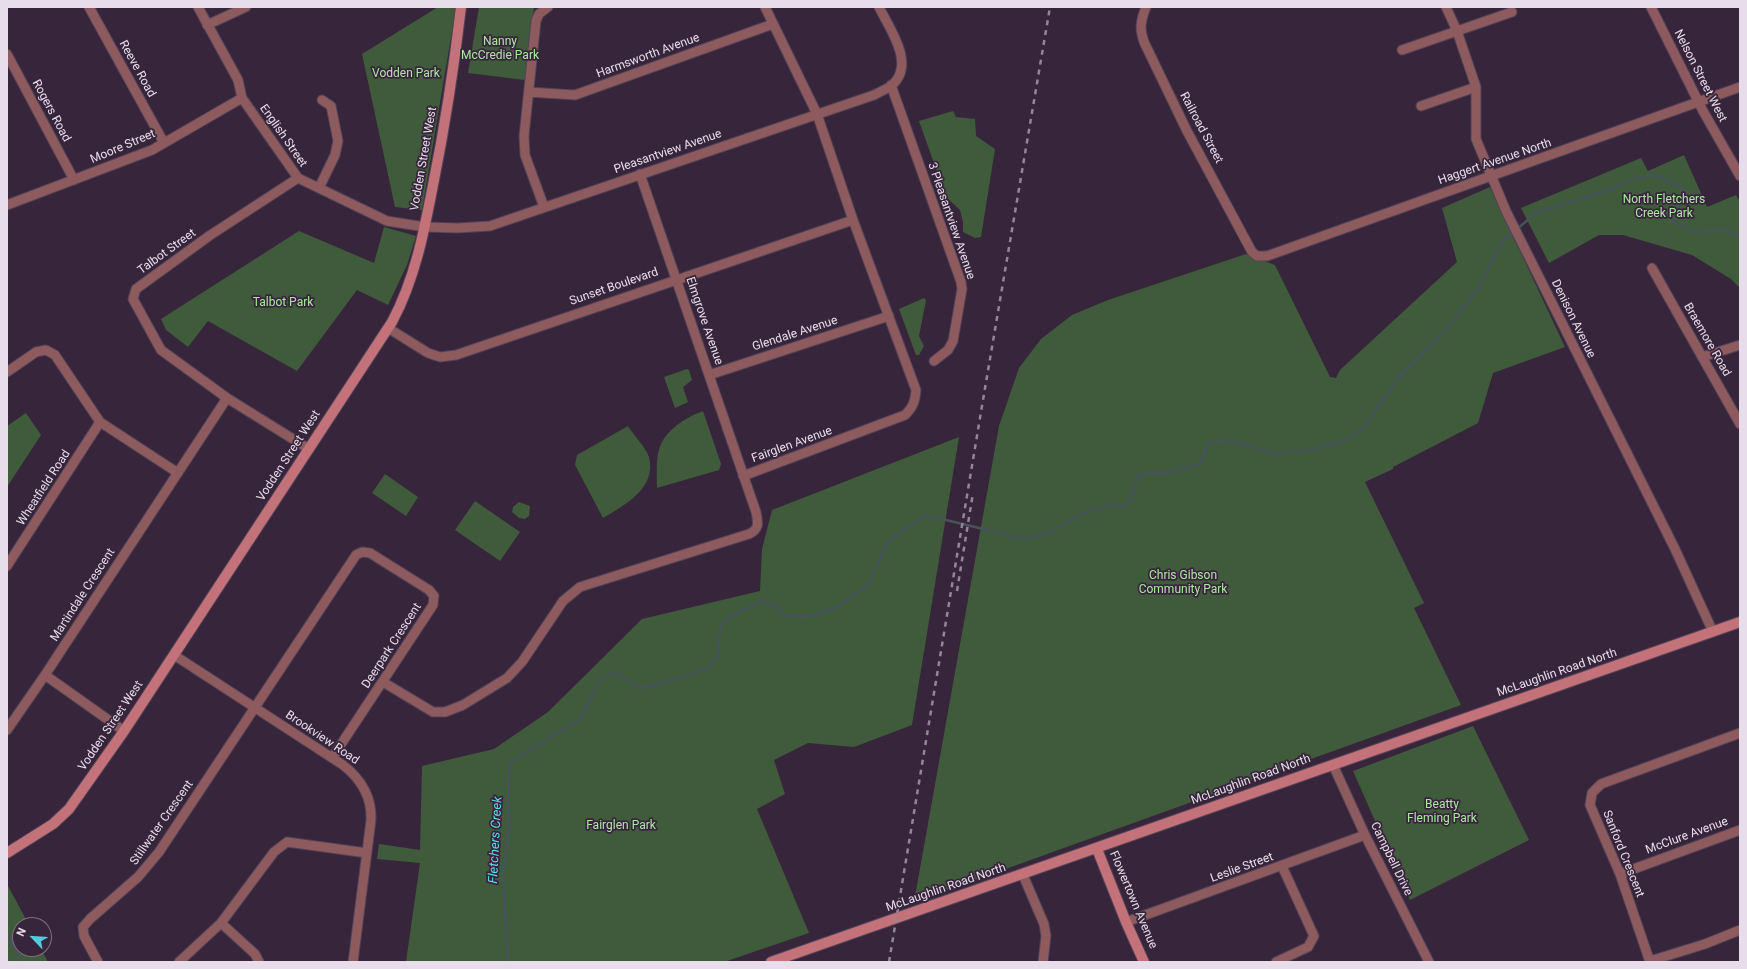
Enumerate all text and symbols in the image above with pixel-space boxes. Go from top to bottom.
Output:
street label: Nelson Street West [1670,27,1730,125]
street label: Harmsworth Avenue [594,31,702,81]
park label: Nanny McCredie Park [461,35,539,63]
street label: Reeve Road [116,38,158,100]
park label: Vodden Park [372,67,440,81]
street label: Rogers Road [29,78,73,144]
street label: Railroad Street [1176,90,1226,166]
street label: English Street [256,102,310,170]
street label: Vodden Street West [408,106,440,212]
street label: Moore Street [88,127,158,167]
street label: Pleasantview Avenue [612,127,724,177]
street label: Haggert Avenue North [1437,136,1553,188]
street label: 3 Pleasantview Avenue [924,161,978,281]
park label: North Fletchers Creek Park [1623,193,1705,221]
street label: Talbot Street [135,226,199,278]
street label: Sunset Boulevard [568,265,660,309]
street label: Elmgrove Avenue [682,275,726,367]
street label: Denison Avenue [1548,277,1598,361]
park label: Talbot Park [253,296,313,310]
street label: Braemore Road [1680,301,1734,379]
street label: Glendale Avenue [751,313,839,355]
street label: Vodden Street West [254,408,324,504]
street label: Fairglen Avenue [750,424,834,466]
street label: Wheatfield Road [14,447,74,529]
street label: Martindale Crescent [48,546,118,644]
park label: Chris Gibson Community Park [1139,569,1227,597]
street label: Deerpark Crescent [359,601,425,691]
street label: McLaughlin Road North [1495,646,1619,700]
street label: Vodden Street West [76,678,146,774]
street label: Brookview Road [282,708,362,768]
street label: McLaughlin Road North [1189,752,1313,808]
street label: Stillwater Crescent [127,778,197,868]
water label: Fletchers Creek [486,796,506,884]
park label: Beatty Fleming Park [1407,798,1477,826]
street label: Sanford Crescent [1599,808,1647,900]
street label: McClure Avenue [1644,814,1730,858]
park label: Fairglen Park [586,819,656,833]
street label: Campbell Drive [1367,820,1415,898]
street label: Flowertown Avenue [1106,849,1160,951]
street label: Leslie Street [1209,850,1275,886]
street label: McLaughlin Road North [884,861,1008,915]
north arrow [12,917,52,957]
text: N [14,926,29,938]

